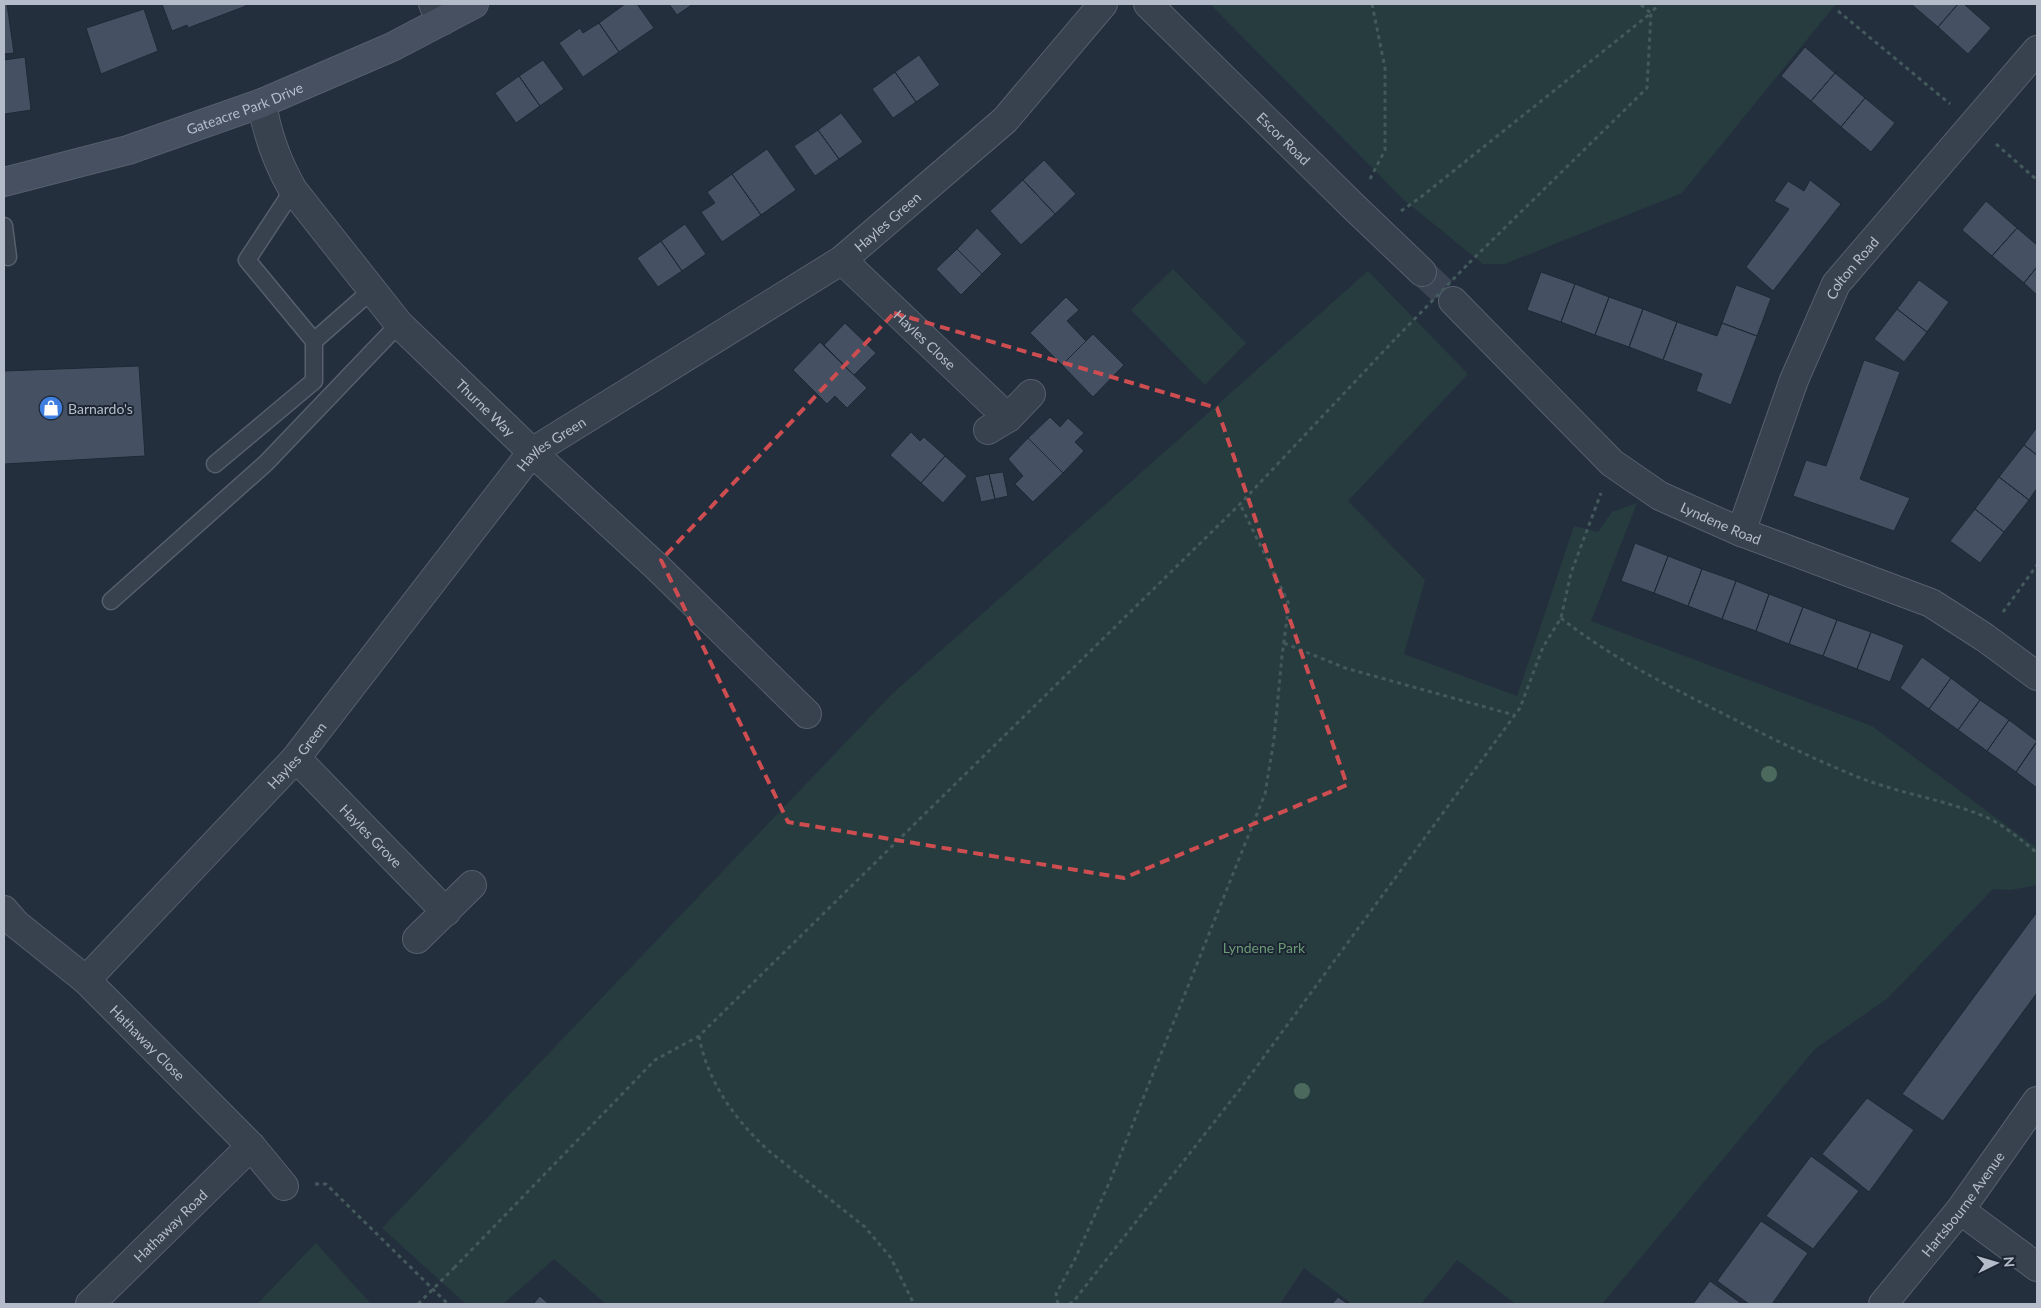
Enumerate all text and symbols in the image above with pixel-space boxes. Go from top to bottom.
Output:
street label: Gateacre Park Drive [184,78,305,137]
street label: Escor Road [1254,108,1314,168]
street label: Hayles Green [850,188,924,255]
street label: Colton Road [1822,233,1882,302]
street label: Hayles Close [891,306,960,373]
street label: Thurne Way [453,375,519,440]
shop icon: Barnardo's [38,395,64,421]
place label: Barnardo's [68,400,133,417]
street label: Hayles Green [512,413,589,474]
street label: Lyndene Road [1678,498,1764,547]
street label: Hayles Green [263,718,329,792]
street label: Hayles Grove [337,800,406,871]
park label: Lyndene Park [1223,939,1306,956]
street label: Hathaway Close [107,1001,189,1084]
street label: Hartsbourne Avenue [1917,1148,2007,1260]
street label: Hathaway Road [130,1186,210,1265]
north arrow [1971,1238,2021,1288]
text: N [2001,1256,2018,1268]

